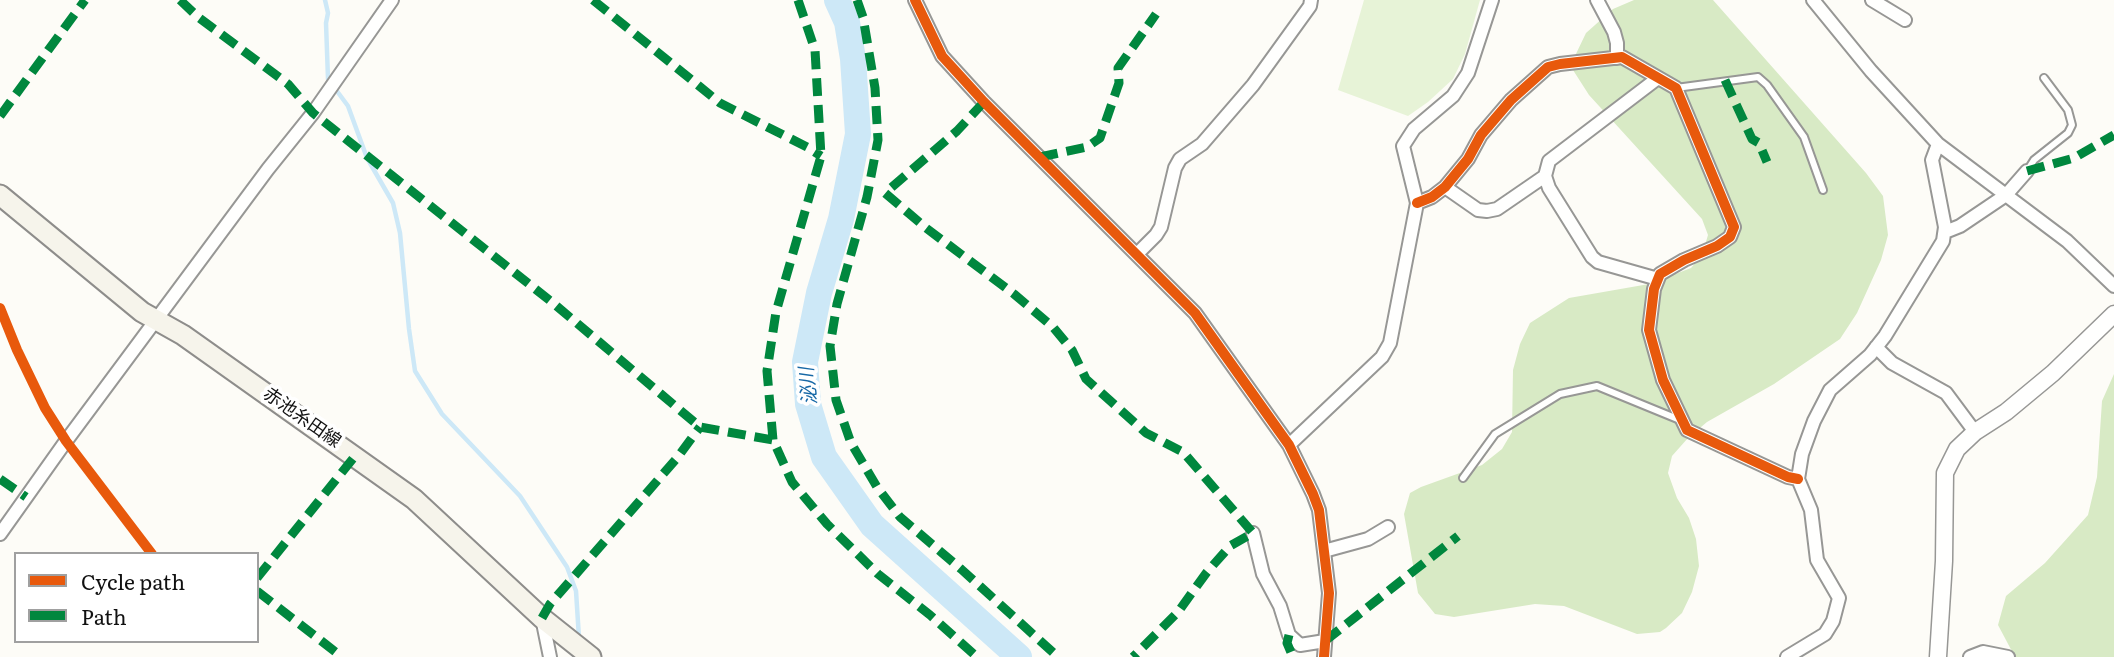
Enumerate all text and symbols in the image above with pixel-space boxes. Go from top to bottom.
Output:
water label: 泌川 [796,366,822,406]
street label: 赤池糸田線 [259,383,345,453]
legend [14,552,259,643]
text: Cycle path [81,565,185,596]
text: Path [81,600,127,631]

